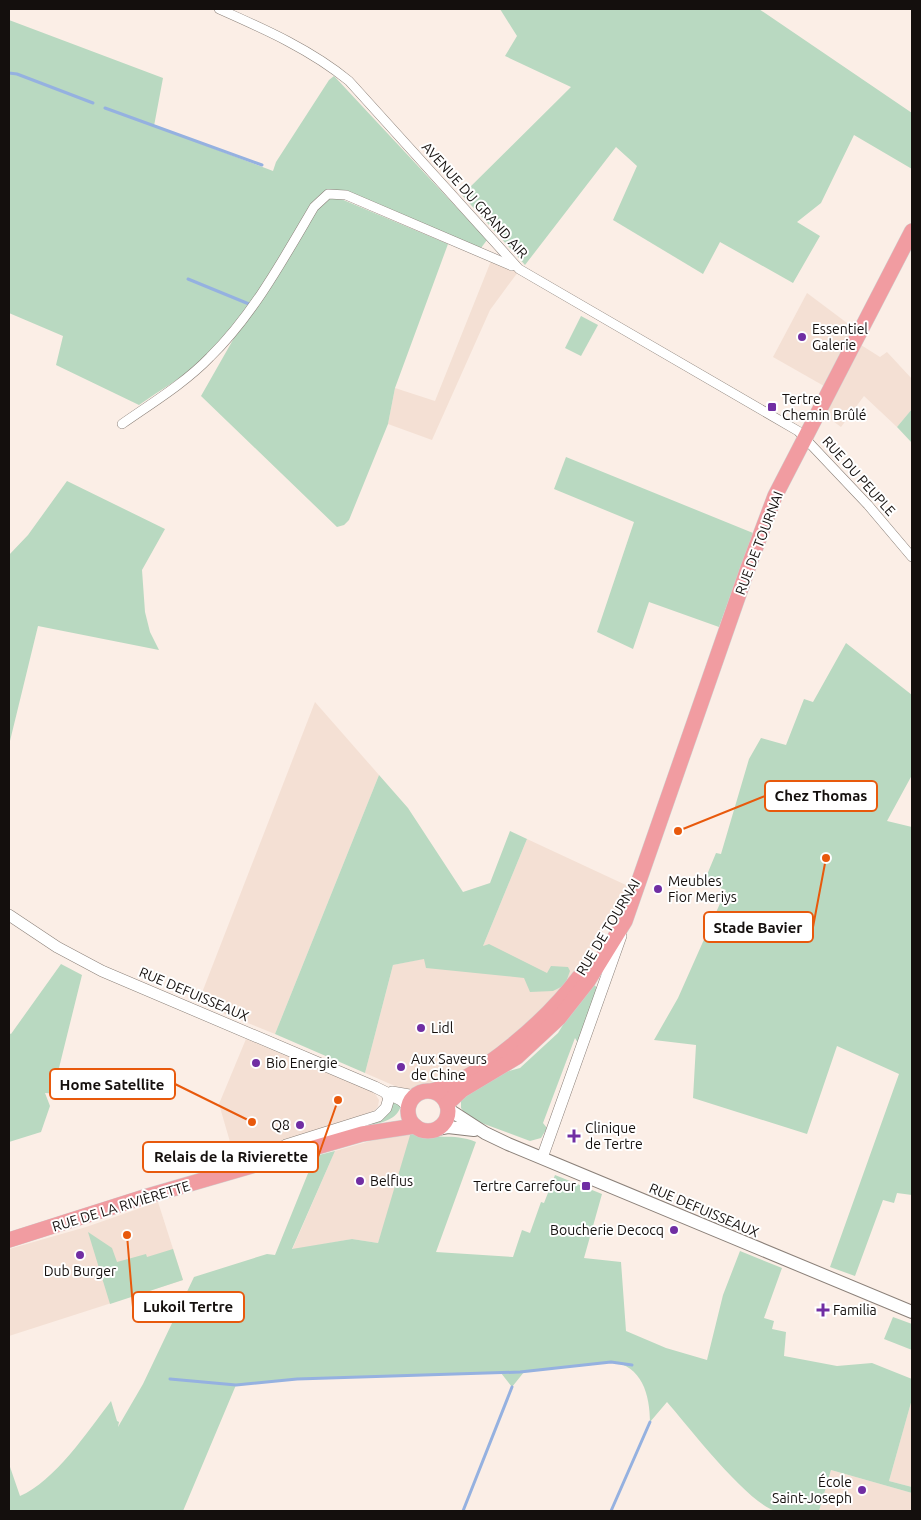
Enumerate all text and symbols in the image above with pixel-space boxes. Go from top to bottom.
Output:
street label: AVENUE DU GRAND AIR [419,139,531,261]
place label: Essentiel Galerie [812,321,868,353]
marker: Essentiel Galerie [796,331,808,343]
place label: Tertre Chemin Brûlé [782,391,867,423]
marker: Tertre Chemin Brûlé [766,401,778,413]
street label: RUE DU PEUPLE [819,433,899,519]
street label: RUE DE TOURNAI [732,489,786,597]
callout: Chez Thomas [765,781,877,811]
text: Chez Thomas [775,787,867,804]
place label: Meubles Fior Meriys [668,873,737,905]
street label: RUE DE TOURNAI [573,876,643,978]
marker: Meubles Fior Meriys [652,883,664,895]
callout: Stade Bavier [704,912,813,942]
text: Stade Bavier [713,919,803,936]
street label: RUE DEFUISSEAUX [137,964,252,1024]
place label: Lidl [431,1020,454,1036]
marker: Lidl [415,1022,427,1034]
place label: Aux Saveurs de Chine [411,1051,487,1083]
place label: Bio Energie [266,1055,338,1071]
marker: Bio Energie [250,1057,262,1069]
marker: Aux Saveurs de Chine [395,1061,407,1073]
callout: Home Satellite [50,1069,175,1099]
text: Home Satellite [60,1076,164,1093]
place label: Q8 [271,1117,290,1133]
marker: Q8 [294,1119,306,1131]
place label: Clinique de Tertre [585,1120,643,1152]
marker: Clinique de Tertre [567,1129,581,1143]
callout: Relais de la Rivierette [143,1142,318,1172]
text: Relais de la Rivierette [154,1148,308,1165]
place label: Belfius [370,1173,413,1189]
marker: Belfius [354,1175,366,1187]
street label: RUE DE LA RIVIÈRETTE [50,1176,192,1235]
place label: Tertre Carrefour [473,1178,577,1194]
marker: Tertre Carrefour [580,1180,592,1192]
street label: RUE DEFUISSEAUX [647,1180,762,1240]
place label: Boucherie Decocq [550,1222,664,1238]
marker: Boucherie Decocq [668,1224,680,1236]
marker: Dub Burger [74,1249,86,1261]
place label: Dub Burger [44,1263,117,1279]
callout: Lukoil Tertre [133,1292,244,1322]
text: Lukoil Tertre [143,1298,233,1315]
place label: Familia [833,1302,877,1318]
marker: Familia [817,1304,829,1316]
place label: École Saint-Joseph [772,1473,852,1506]
marker: École Saint-Joseph [856,1484,868,1496]

